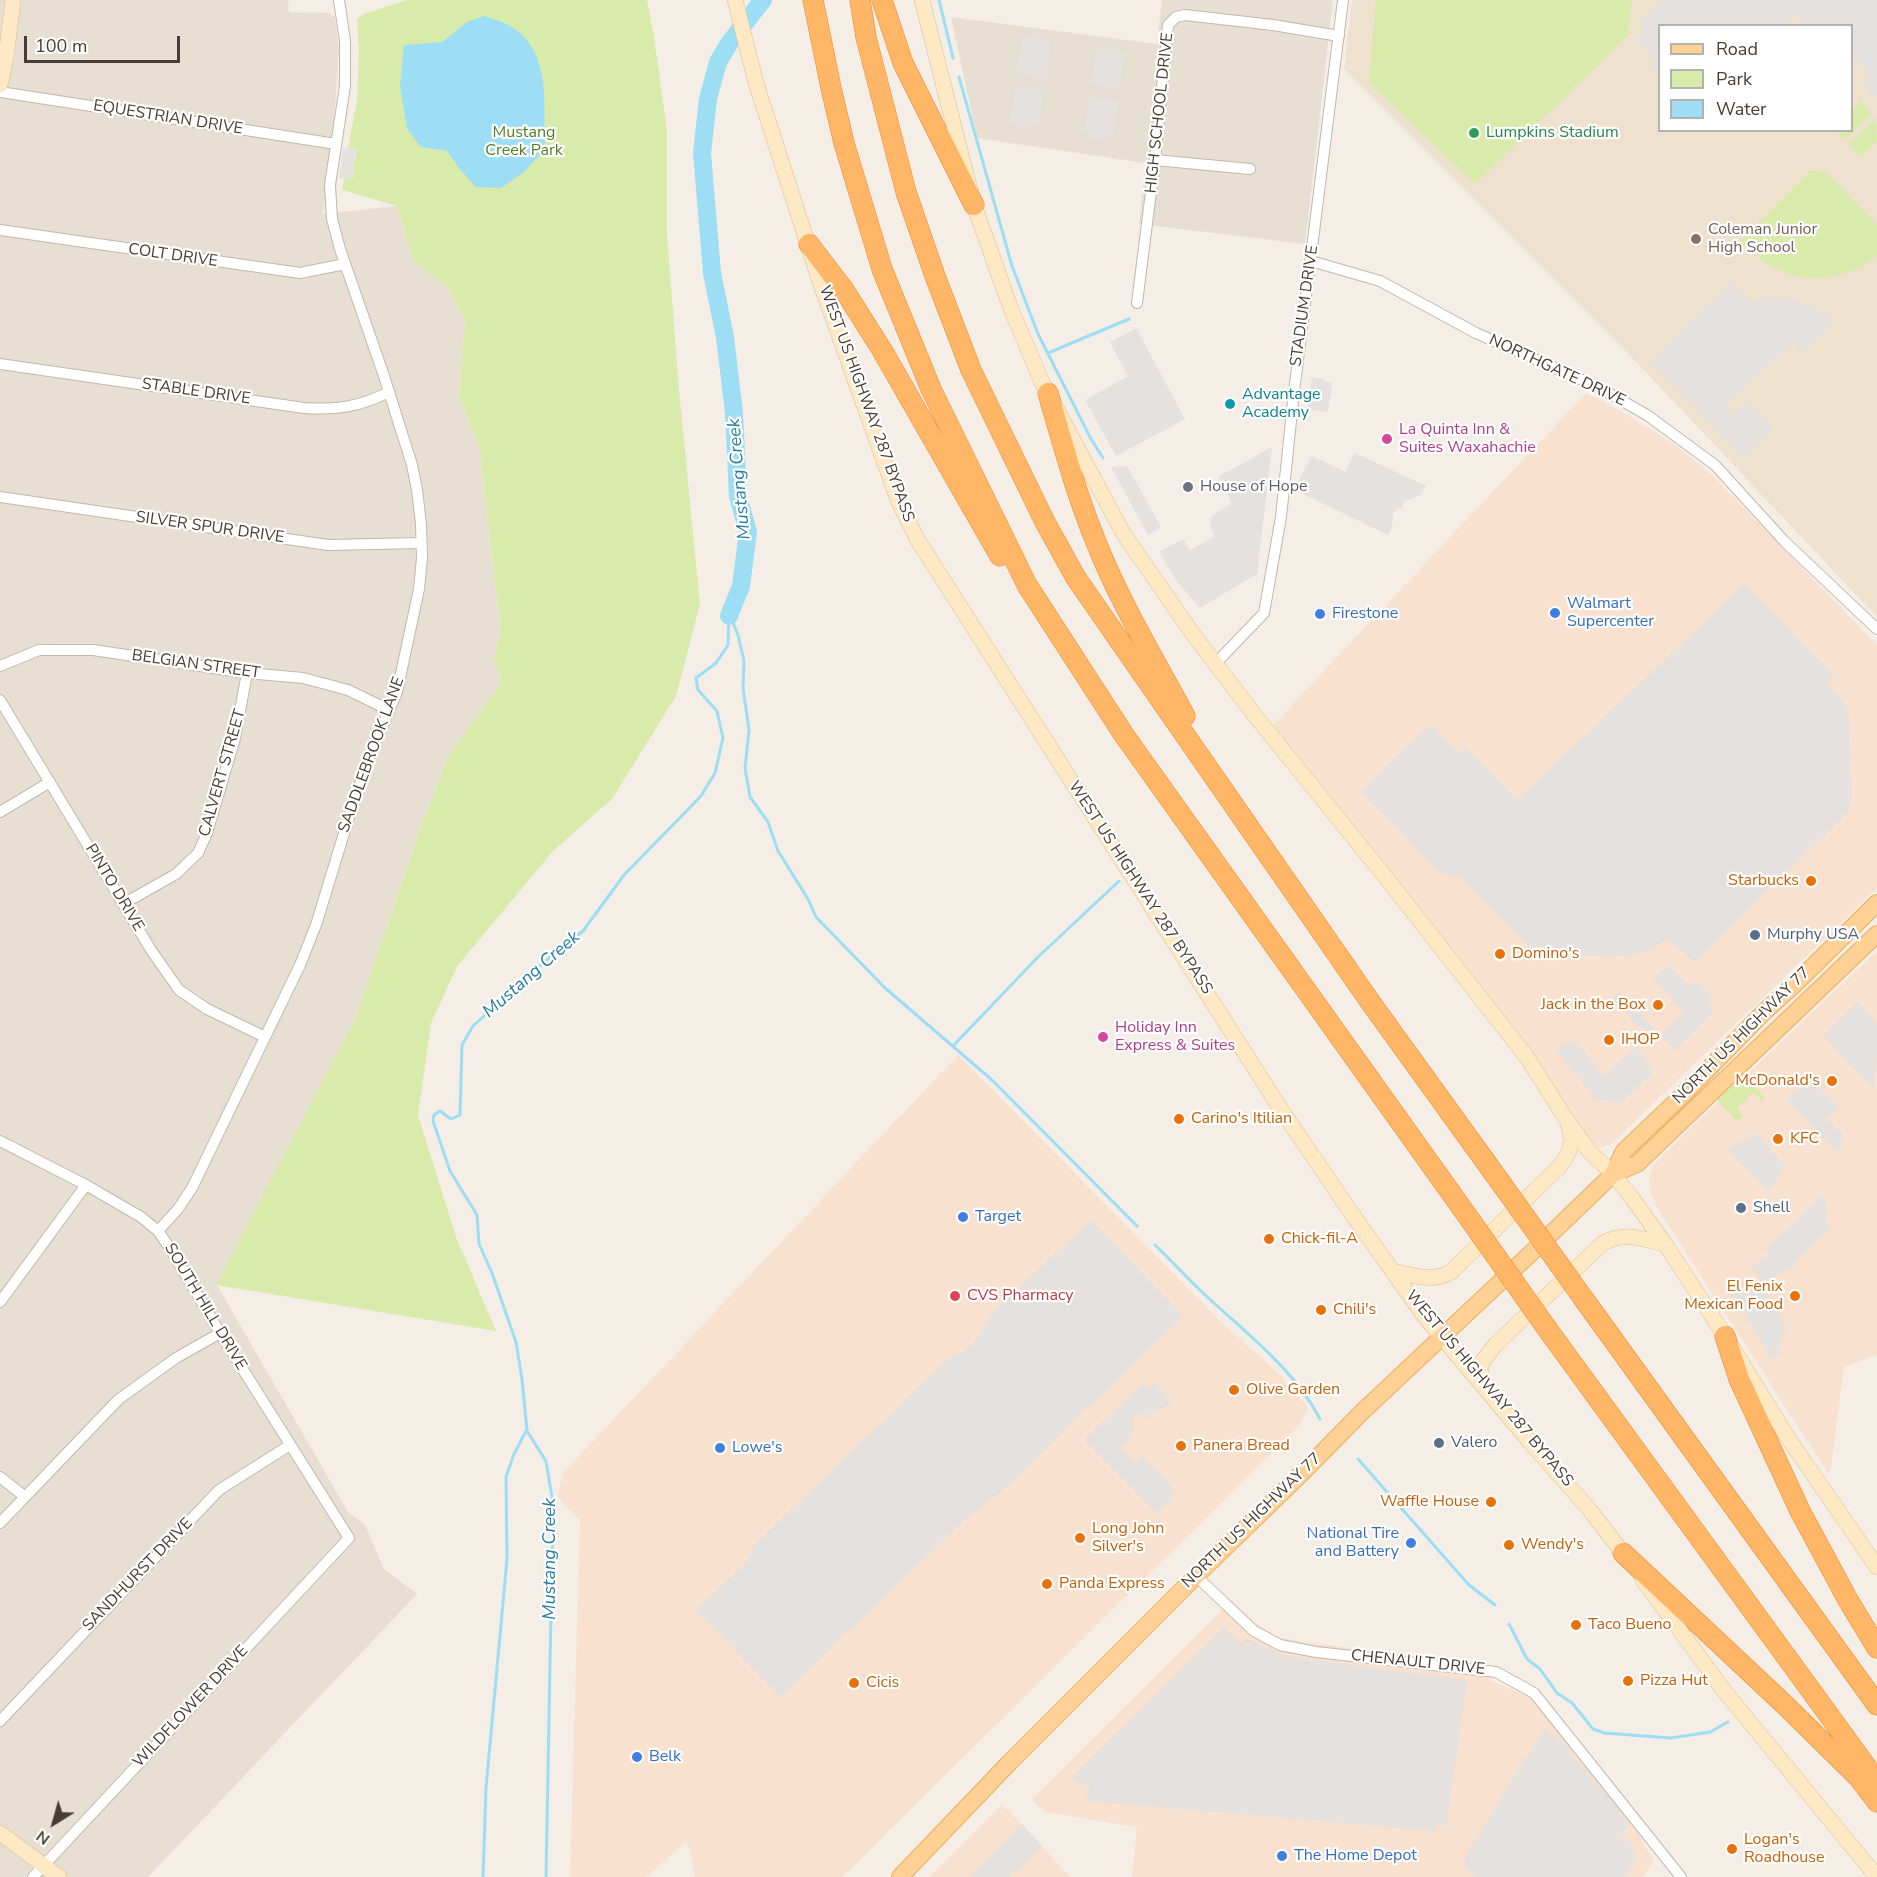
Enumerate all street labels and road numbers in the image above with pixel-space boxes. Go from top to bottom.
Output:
street label: HIGH SCHOOL DRIVE [1142,32,1178,194]
street label: EQUESTRIAN DRIVE [92,97,244,139]
street label: COLT DRIVE [127,240,219,272]
street label: STADIUM DRIVE [1287,244,1323,368]
street label: WEST US HIGHWAY 287 BYPASS [814,283,918,525]
street label: NORTHGATE DRIVE [1486,331,1628,411]
street label: STABLE DRIVE [140,375,252,409]
street label: SILVER SPUR DRIVE [135,508,285,548]
street label: BELGIAN STREET [130,646,262,684]
street label: SADDLEBROOK LANE [335,674,409,836]
street label: CALVERT STREET [196,707,250,839]
street label: WEST US HIGHWAY 287 BYPASS [1064,778,1216,998]
street label: PINTO DRIVE [80,841,148,935]
street label: NORTH US HIGHWAY 77 [1669,963,1815,1109]
street label: SOUTH HILL DRIVE [160,1240,250,1374]
street label: WEST US HIGHWAY 287 BYPASS [1401,1287,1577,1491]
street label: NORTH US HIGHWAY 77 [1178,1449,1326,1593]
street label: SANDHURST DRIVE [79,1514,197,1636]
street label: WILDFLOWER DRIVE [129,1642,253,1772]
street label: CHENAULT DRIVE [1350,1646,1486,1680]

